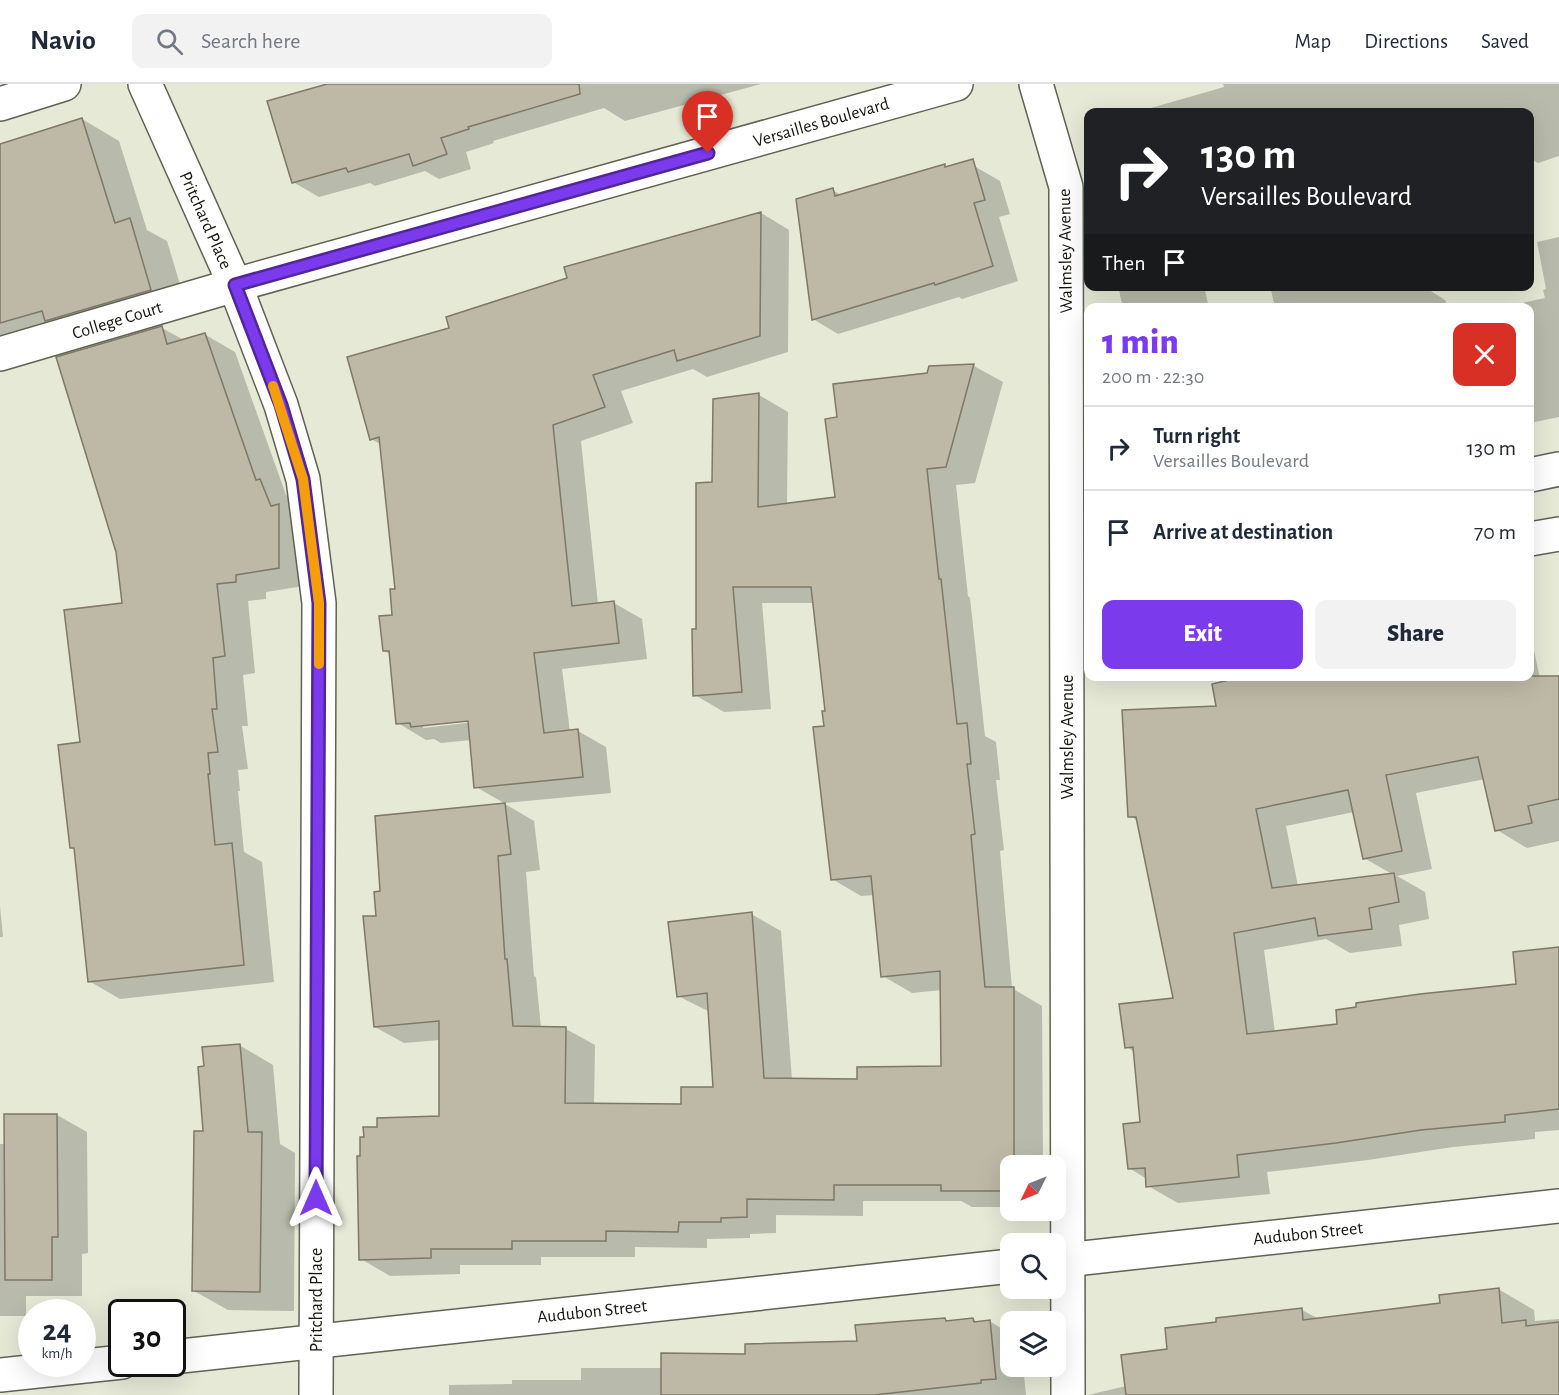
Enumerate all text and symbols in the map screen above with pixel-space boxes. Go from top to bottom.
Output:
search box [132,14,552,68]
icon: search [153,25,186,58]
text: Navio [30,27,96,55]
text: Search here [201,30,300,52]
text: Map [1295,31,1331,52]
text: Directions [1364,31,1448,52]
text: Saved [1481,31,1529,52]
pin [682,91,733,153]
street label: Versailles Boulevard [751,95,891,151]
icon: arrive [691,100,724,133]
icon: right [1102,132,1180,210]
text: 130 m [1201,134,1296,176]
street label: Pritchard Place [176,169,235,272]
text: Versailles Boulevard [1201,183,1412,210]
street label: Walmsley Avenue [1056,188,1076,314]
icon: arrive [1158,246,1191,279]
text: Then [1102,252,1146,274]
street label: College Court [70,299,165,343]
button: close [1453,323,1516,386]
text: 1 min [1102,324,1179,360]
text: 200 m · 22:30 [1102,367,1204,387]
text: Turn right [1153,425,1240,447]
icon: right [1102,432,1135,465]
text: 130 m [1467,437,1516,459]
text: Versailles Boulevard [1153,451,1309,471]
icon: arrive [1102,516,1135,549]
text: Arrive at destination [1153,521,1333,543]
text: 70 m [1474,521,1516,543]
button: Exit [1102,600,1303,669]
button: Share [1315,600,1516,669]
street label: Walmsley Avenue [1059,675,1077,799]
north arrow [1000,1155,1066,1221]
map controls [1000,1155,1066,1377]
position arrow [284,1166,348,1230]
street label: Audubon Street [1252,1219,1364,1249]
button: search [1000,1233,1066,1299]
street label: Pritchard Place [308,1248,326,1352]
street label: Audubon Street [536,1297,648,1327]
speed limit sign: 30 [108,1299,186,1377]
button: layers [1000,1311,1066,1377]
text: 24 [42,1316,72,1346]
text: km/h [42,1346,72,1361]

